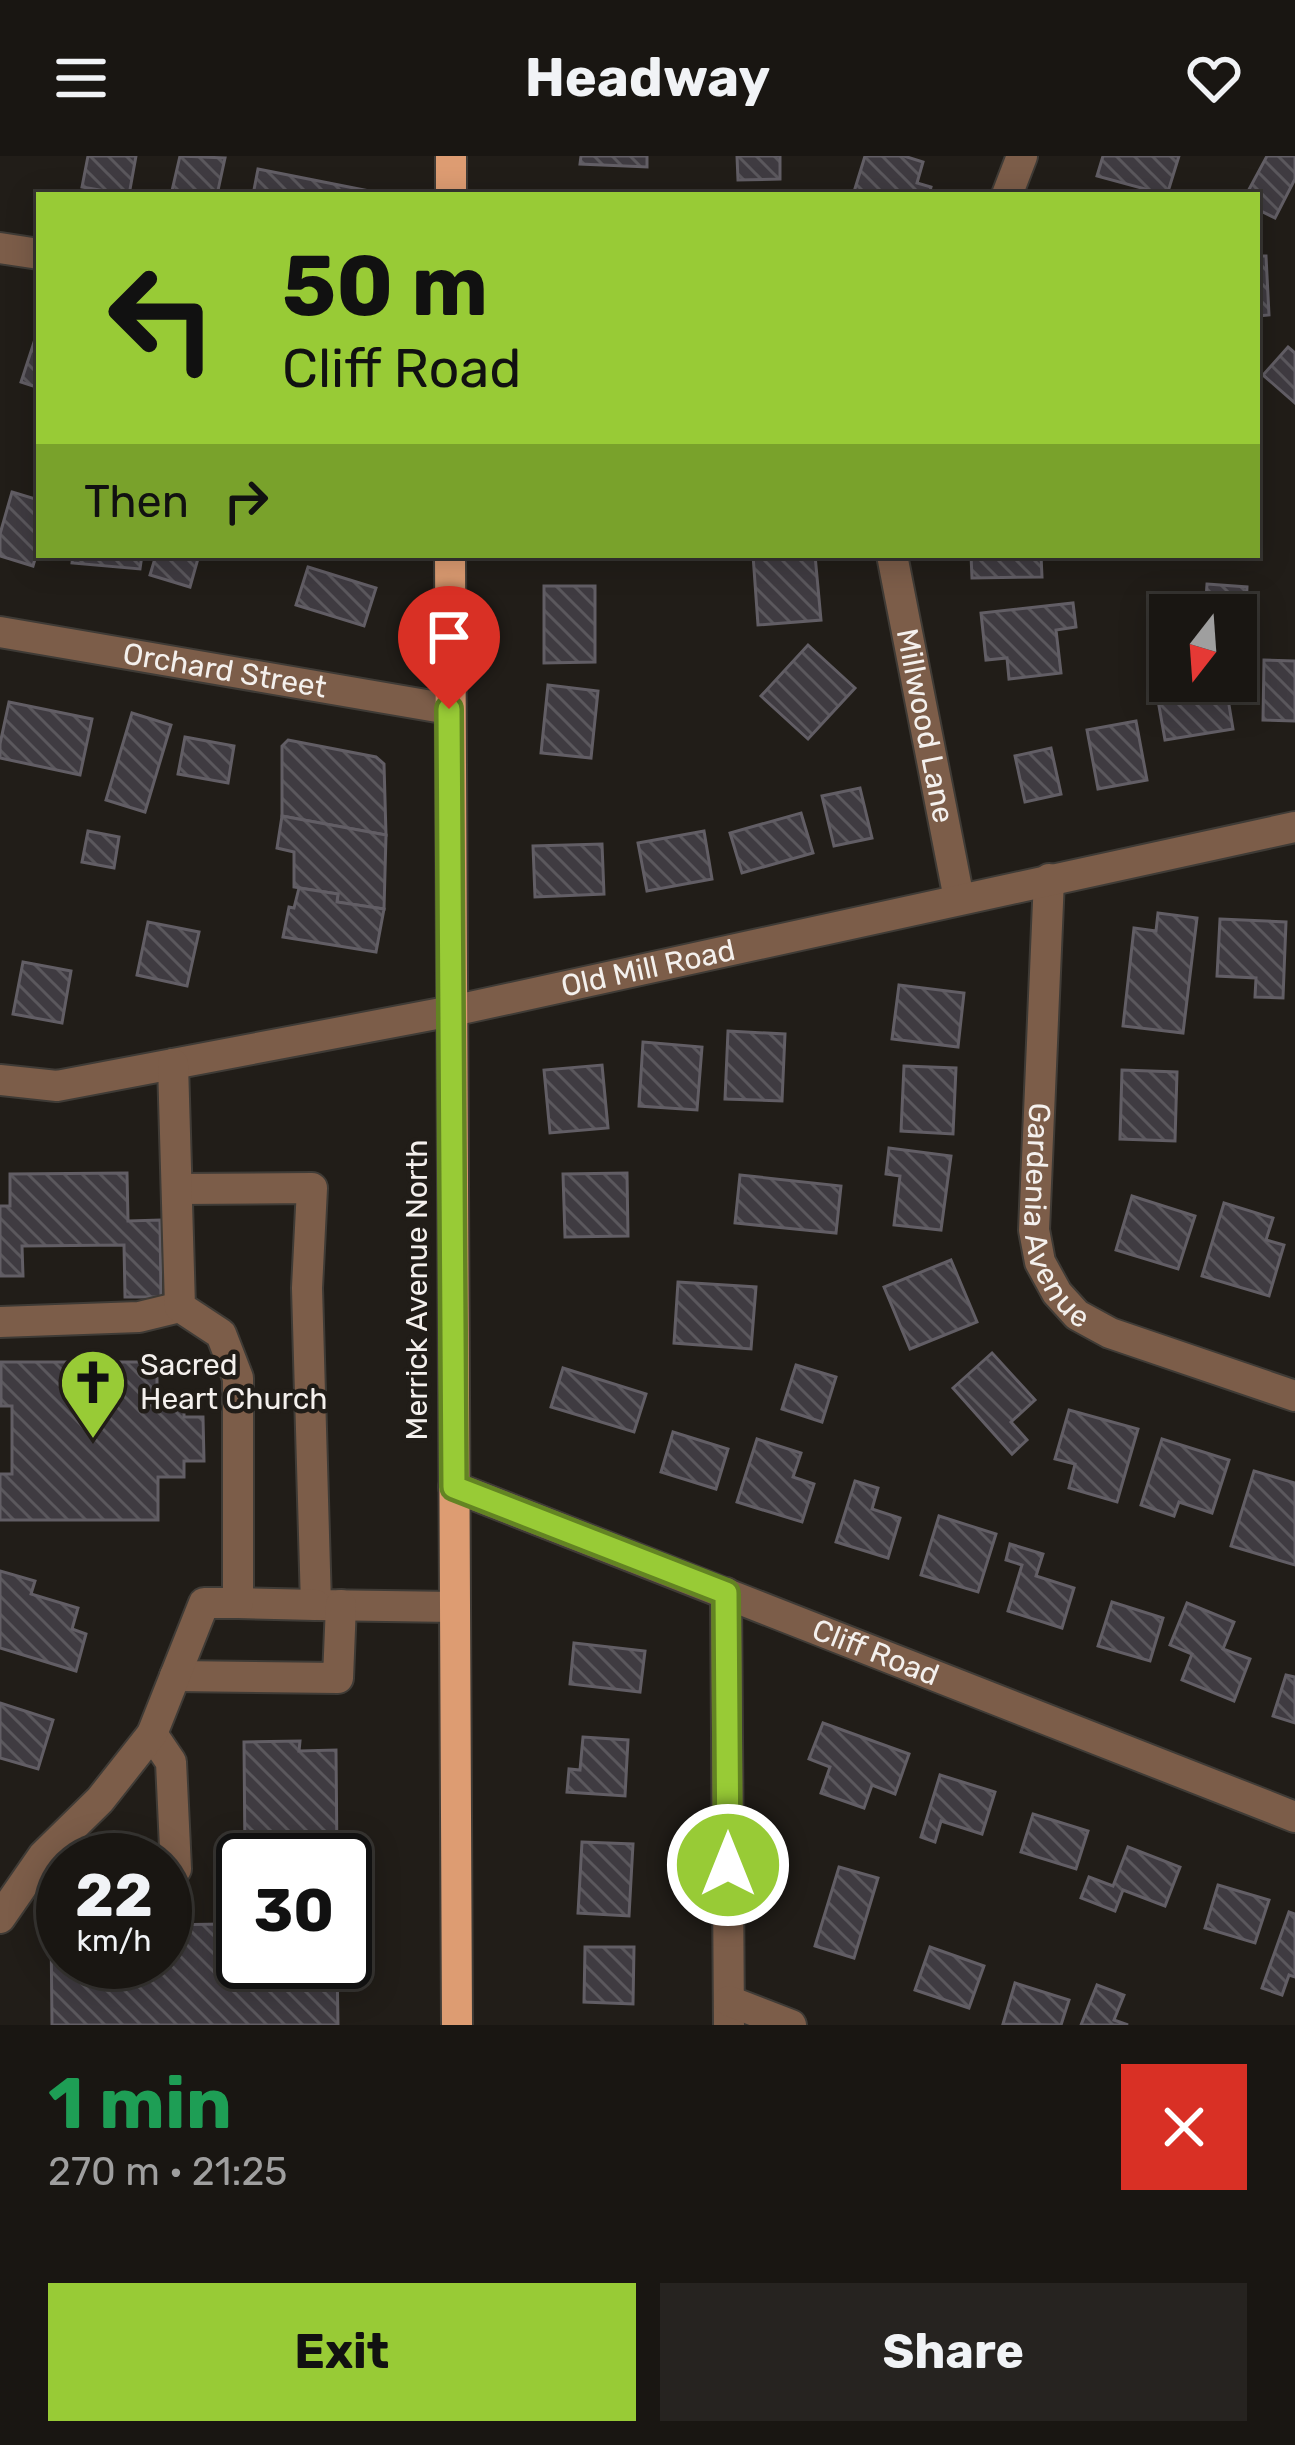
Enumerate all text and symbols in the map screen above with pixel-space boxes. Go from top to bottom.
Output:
icon: menu [48,45,114,111]
icon: heart [1181,45,1247,111]
text: Headway [525,46,770,110]
text: 50 m [282,236,488,336]
icon: left [84,240,240,396]
text: Cliff Road [282,337,521,401]
icon: right [213,468,279,534]
text: Then [84,475,189,528]
pin [398,586,500,709]
north arrow [1149,594,1257,702]
map controls [1149,594,1257,702]
icon: arrive [416,604,482,670]
street label: Millwood Lane [889,625,962,826]
street label: Orchard Street [120,635,329,706]
street label: Old Mill Road [558,932,738,1005]
street label: Gardenia Avenue [1016,1102,1096,1336]
street label: Merrick Avenue North [399,1140,435,1440]
church icon: Sacred Heart Church [58,1347,128,1441]
place label: Sacred Heart Church [140,1347,328,1417]
street label: Cliff Road [807,1611,944,1694]
position arrow [665,1802,791,1928]
speed limit sign: 30 [216,1833,372,1989]
text: 22 [75,1860,153,1931]
text: km/h [77,1923,151,1959]
text: 1 min [48,2061,232,2146]
button: close [1121,2064,1247,2190]
text: 270 m · 21:25 [48,2149,288,2195]
button: Exit [48,2283,636,2421]
button: Share [660,2283,1247,2421]

